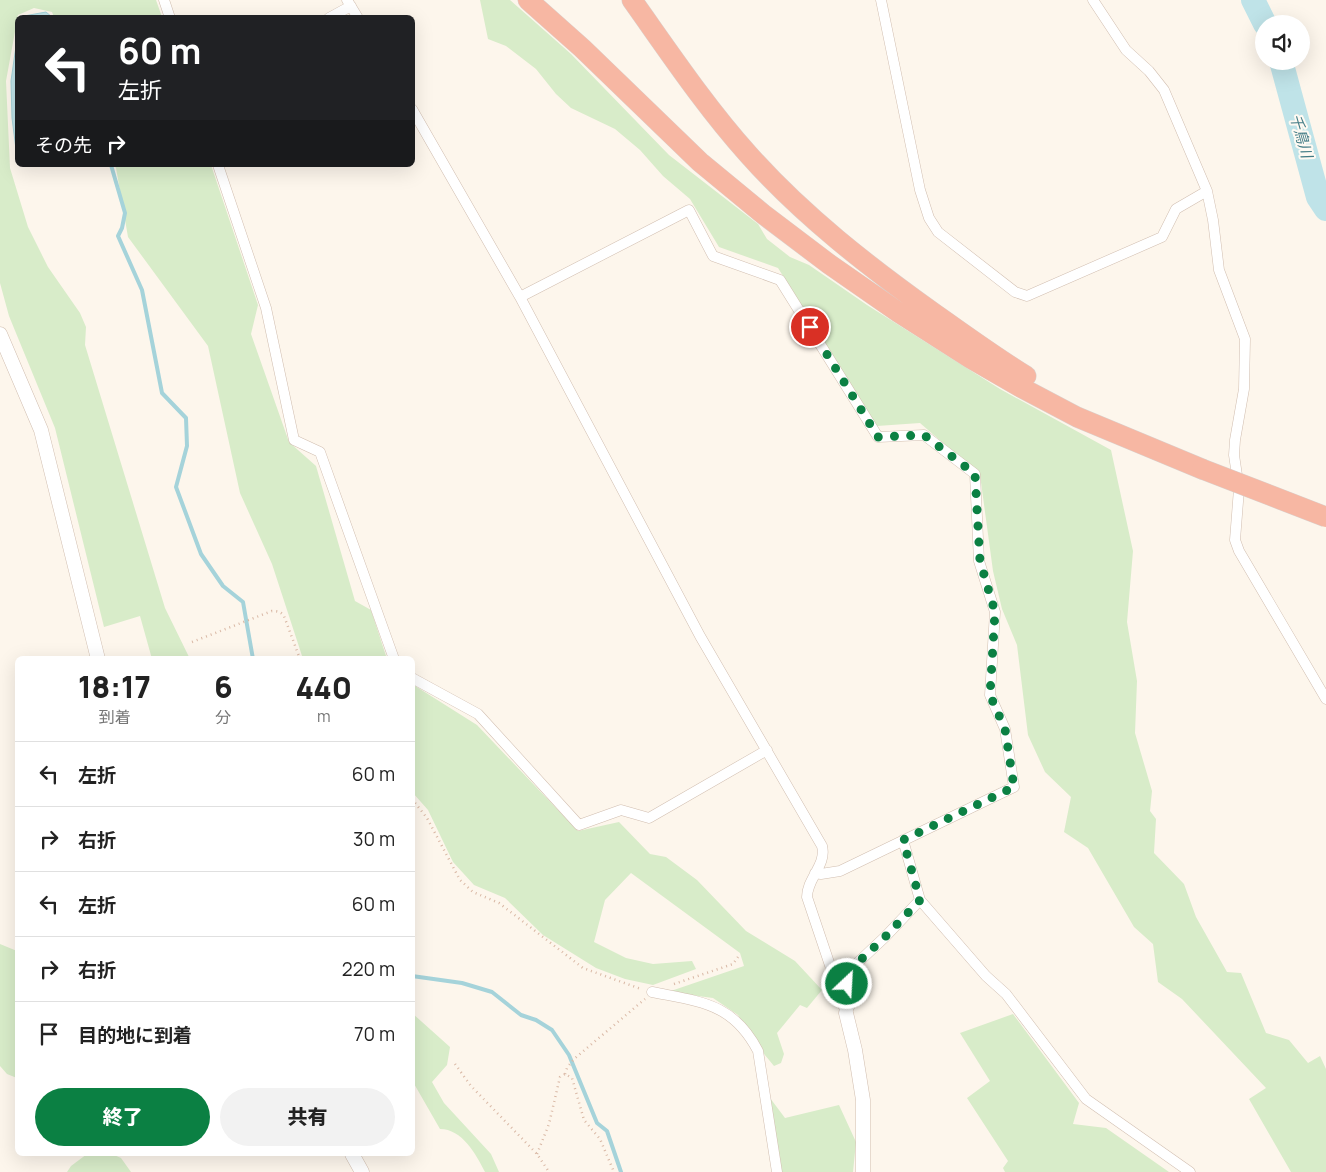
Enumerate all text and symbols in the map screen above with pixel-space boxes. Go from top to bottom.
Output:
map controls [1255,15,1310,70]
button: sound [1255,15,1310,70]
text: 60 m [118,27,201,75]
icon: left [35,35,100,100]
text: 左折 [118,75,162,105]
water label: 千鳥川 [1285,111,1318,162]
icon: right [102,130,130,158]
text: その先 [35,132,92,158]
pin [789,306,831,348]
icon: arrive [796,313,824,341]
text: 18:17 [78,666,151,707]
text: 6 [214,666,233,707]
text: 440 [296,667,352,708]
text: m [317,705,331,727]
text: 到着 [98,706,130,728]
text: 分 [215,706,231,728]
icon: left [35,760,63,788]
text: 60 m [352,761,395,787]
text: 左折 [78,762,116,788]
icon: right [35,825,63,853]
text: 30 m [353,826,395,852]
text: 右折 [78,827,116,853]
icon: left [35,890,63,918]
text: 60 m [352,891,395,917]
text: 左折 [78,892,116,918]
icon: right [35,955,63,983]
text: 220 m [342,956,395,982]
text: 右折 [78,957,116,983]
position arrow [820,957,872,1009]
icon: arrive [35,1020,63,1048]
text: 70 m [354,1021,395,1047]
text: 目的地に到着 [78,1022,192,1048]
button: 終了 [35,1088,210,1146]
button: 共有 [220,1088,395,1146]

